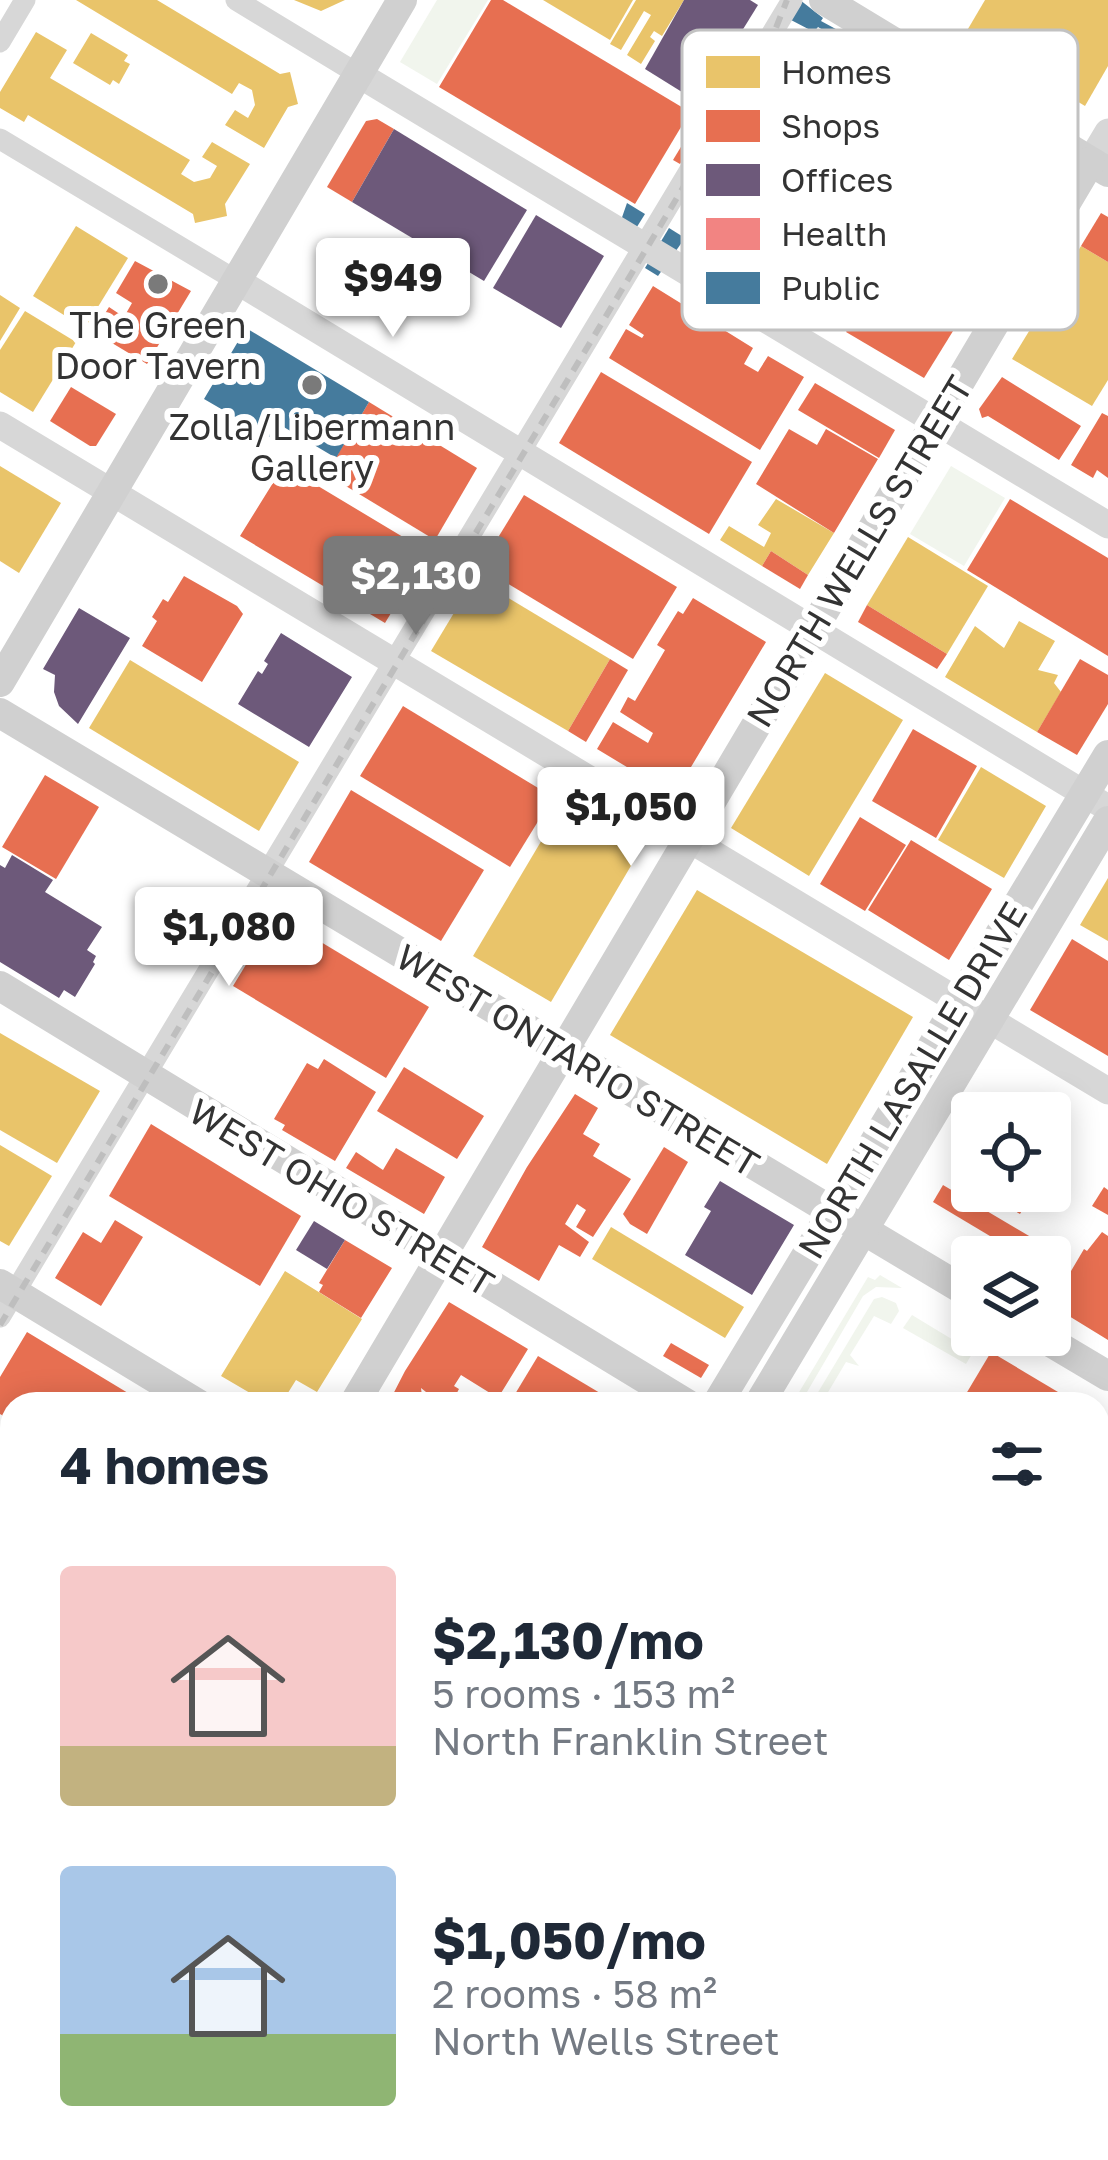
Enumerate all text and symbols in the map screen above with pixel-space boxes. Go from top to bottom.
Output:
legend [682,30,1078,330]
text: Homes [781,52,892,91]
text: Shops [781,106,880,145]
text: Offices [781,160,893,199]
text: Health [781,214,887,253]
pin: $949 [322,238,464,340]
text: $949 [343,253,443,300]
text: Public [781,268,880,307]
marker: The Green Door Tavern [145,271,171,297]
place label: The Green Door Tavern [55,303,261,387]
street label: NORTH WELLS STREET [737,368,981,734]
marker: Zolla/Libermann Gallery [299,372,325,398]
place label: Zolla/Libermann Gallery [169,405,455,489]
pin: $2,130 [318,536,514,638]
text: $2,130 [350,551,482,598]
pin: $1,050 [533,767,729,869]
text: $1,050 [564,782,698,829]
pin: $1,080 [131,887,327,989]
street label: NORTH LASALLE DRIVE [788,894,1036,1266]
text: $1,080 [162,902,296,949]
street label: WEST ONTARIO STREET [389,935,767,1185]
street label: WEST OHIO STREET [182,1089,502,1305]
map controls [951,1092,1071,1356]
button: locate [951,1092,1071,1212]
button: layers [951,1236,1071,1356]
icon: filters [984,1431,1050,1497]
text: 4 homes [60,1434,269,1495]
text: $2,130/mo [432,1609,704,1670]
icon: home [156,1614,300,1758]
text: 5 rooms · 153 m² [432,1670,735,1717]
text: North Franklin Street [432,1717,829,1764]
text: $1,050/mo [432,1909,706,1970]
icon: home [156,1914,300,2058]
text: 2 rooms · 58 m² [432,1970,717,2017]
text: North Wells Street [432,2017,780,2064]

